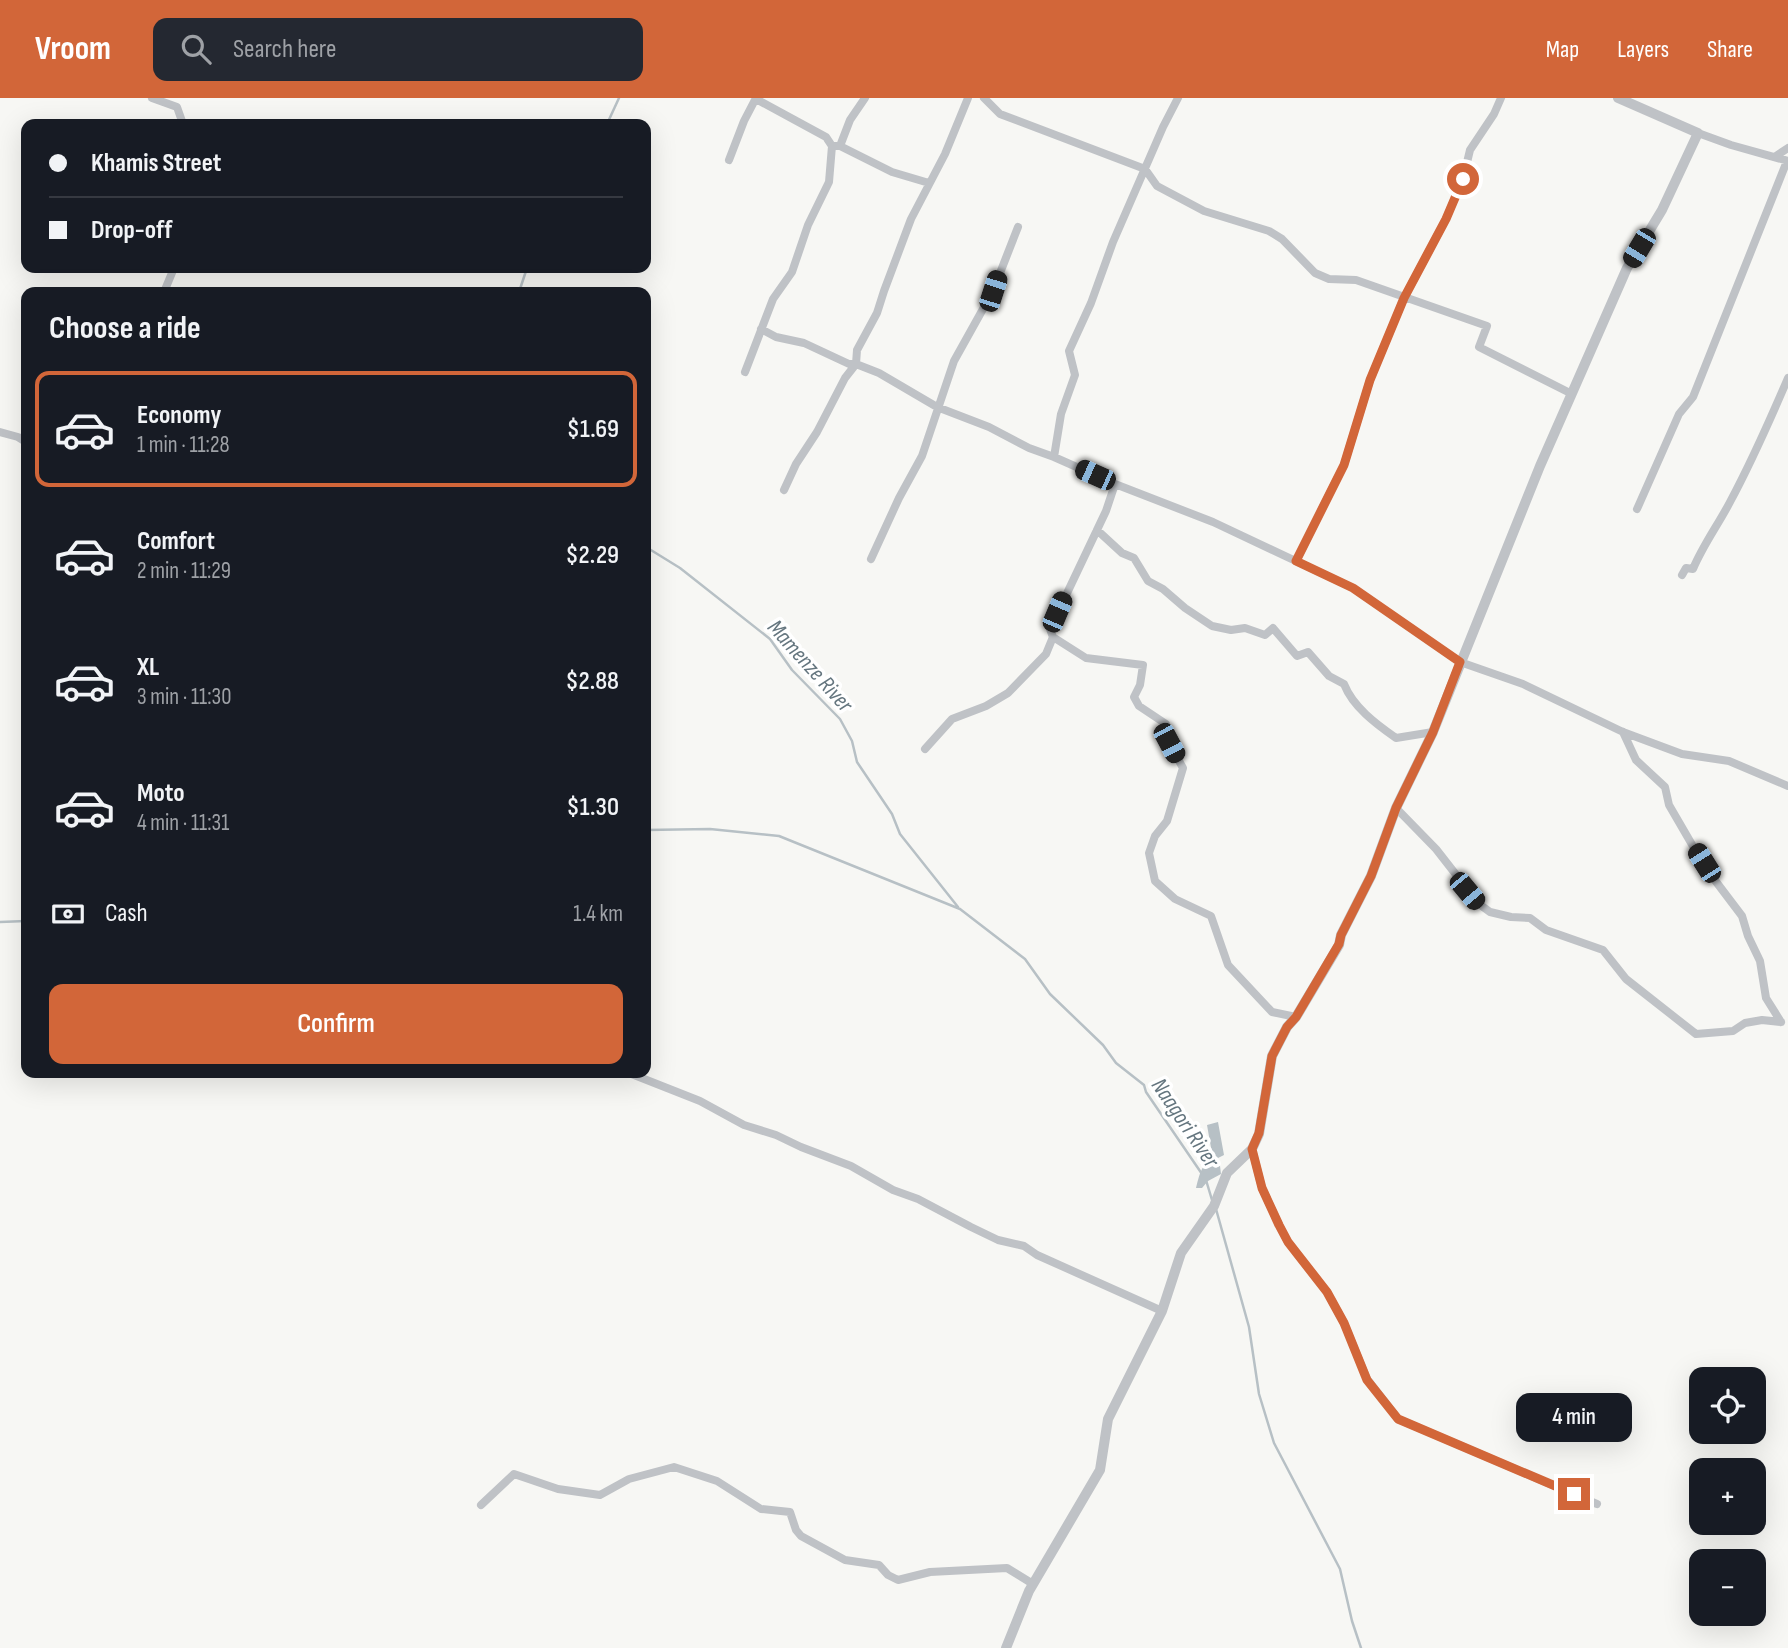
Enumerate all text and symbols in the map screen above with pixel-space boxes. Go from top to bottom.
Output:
search box [153,18,643,81]
text: Vroom [35,29,111,69]
icon: search [177,30,215,68]
text: Search here [233,34,336,65]
text: Map [1546,35,1579,64]
text: Layers [1617,35,1669,64]
text: Share [1707,35,1753,64]
text: Khamis Street [91,148,221,179]
route start [1447,163,1479,195]
text: Drop-off [91,215,172,246]
car [1620,225,1659,271]
car [977,268,1010,314]
text: Choose a ride [49,309,201,348]
icon: car [53,398,116,461]
text: Economy [137,400,221,431]
text: $1.69 [567,414,619,445]
text: 1 min · 11:28 [137,431,229,459]
car [1072,457,1119,493]
icon: car [53,524,116,587]
text: Comfort [137,526,215,557]
text: $2.29 [565,540,619,571]
text: 2 min · 11:29 [137,557,231,585]
car [1040,589,1075,635]
water label: Mamenze River [761,614,860,719]
icon: car [53,650,116,713]
text: XL [137,652,159,683]
text: $2.88 [565,666,619,697]
text: 3 min · 11:30 [137,683,231,711]
car [1150,720,1189,766]
icon: car [53,776,116,839]
text: Moto [137,778,185,809]
text: $1.30 [567,792,619,823]
text: 4 min · 11:31 [137,809,229,837]
car [1684,840,1725,886]
car [1446,868,1489,914]
icon: cash [49,895,87,933]
text: Cash [105,898,148,929]
text: 1.4 km [573,900,623,928]
button: Confirm [49,984,623,1064]
water label: Naagori River [1145,1073,1226,1174]
map controls [1689,1367,1766,1626]
button: locate [1689,1367,1766,1444]
callout: 4 min [1516,1392,1632,1442]
text: 4 min [1552,1403,1596,1431]
button: + [1689,1458,1766,1535]
route end [1558,1478,1590,1510]
button: − [1689,1549,1766,1626]

